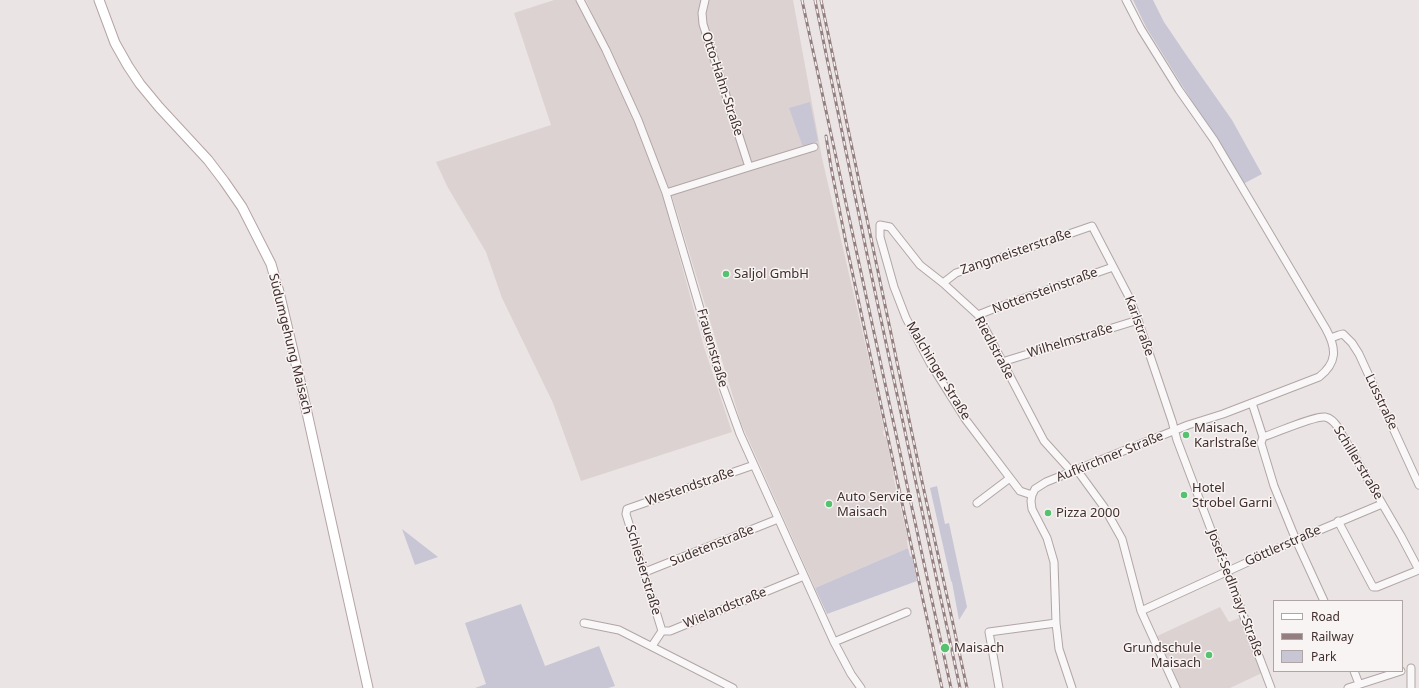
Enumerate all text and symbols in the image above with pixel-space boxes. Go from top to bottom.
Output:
street label: Otto-Hahn-Straße [698,30,746,138]
street label: Zangmeisterstraße [959,226,1073,278]
street label: Nottensteinstraße [990,265,1100,317]
place label: Saljol GmbH [734,266,809,282]
marker: Saljol GmbH [721,269,731,279]
street label: Südumgehung Maisach [265,272,315,416]
street label: Karlstraße [1121,294,1157,358]
street label: Frauenstraße [693,307,731,389]
street label: Riedlstraße [971,314,1017,382]
street label: Malchinger Straße [902,319,974,423]
street label: Wilhelmstraße [1025,321,1115,361]
street label: Lusstraße [1361,372,1401,432]
place label: Maisach, Karlstraße [1194,420,1257,451]
street label: Schillerstraße [1330,423,1386,503]
street label: Aufkirchner Straße [1054,428,1166,486]
marker: Maisach, Karlstraße [1181,430,1191,440]
street label: Westendstraße [644,465,736,509]
place label: Hotel Strobel Garni [1192,480,1272,511]
place label: Auto Service Maisach [837,489,913,520]
marker: Hotel Strobel Garni [1179,490,1189,500]
marker: Auto Service Maisach [824,499,834,509]
place label: Pizza 2000 [1056,505,1120,521]
marker: Pizza 2000 [1043,508,1053,518]
street label: Sudetenstraße [668,522,756,570]
street label: Göttlerstraße [1243,522,1323,570]
street label: Schlesierstraße [622,523,664,617]
street label: Josef-Sedlmayr-Straße [1204,527,1266,659]
street label: Wielandstraße [681,584,769,632]
legend [1273,600,1403,672]
text: Road [1311,608,1340,625]
text: Railway [1311,628,1354,645]
place label: Maisach [954,640,1004,656]
place label: Grundschule Maisach [1123,640,1201,671]
marker: Maisach [939,642,951,654]
text: Park [1311,648,1336,665]
marker: Grundschule Maisach [1204,650,1214,660]

